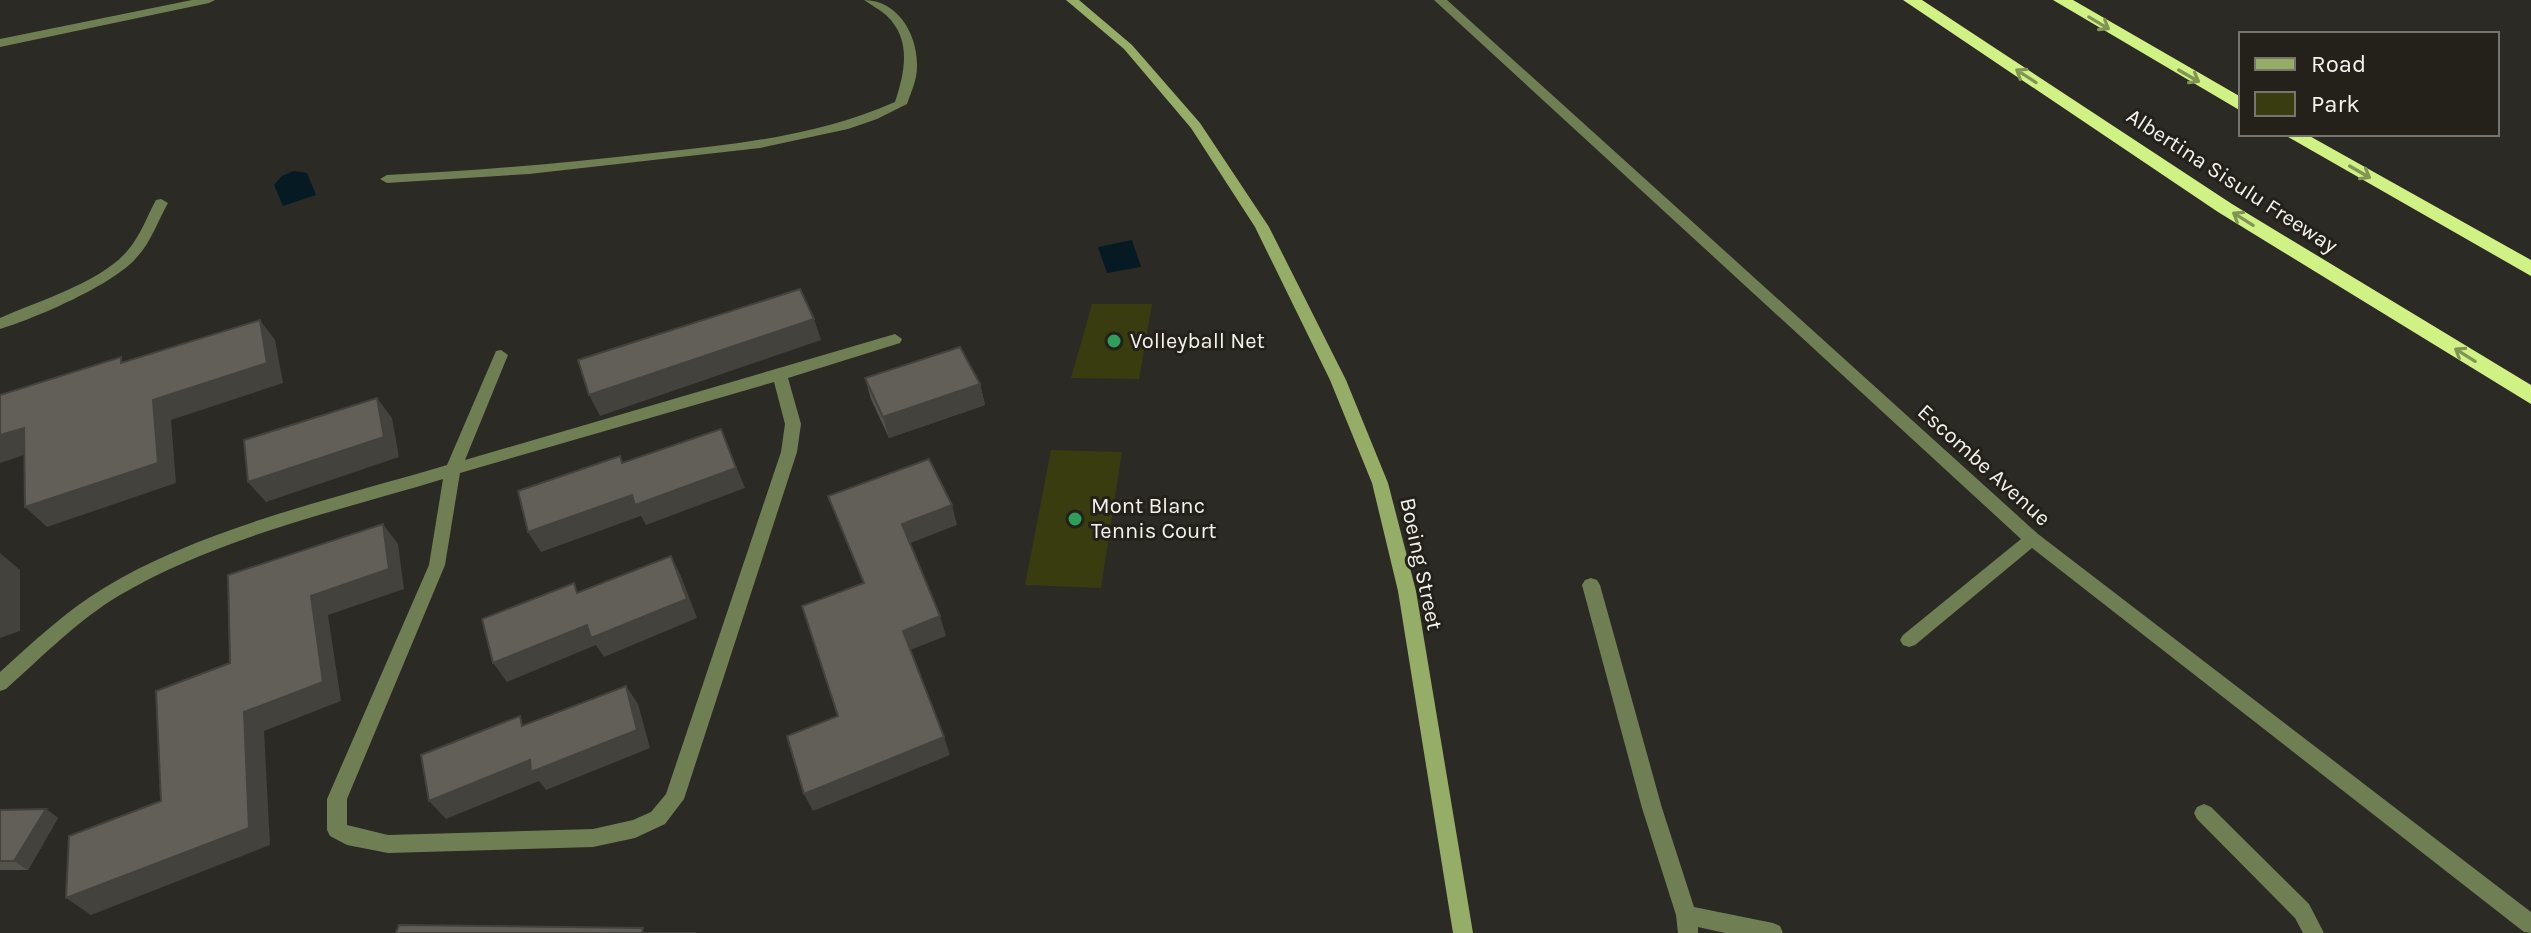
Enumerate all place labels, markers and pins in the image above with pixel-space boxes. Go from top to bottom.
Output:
place label: Volleyball Net [1130,328,1265,354]
marker: Volleyball Net [1105,332,1123,350]
place label: Mont Blanc Tennis Court [1091,493,1217,544]
marker: Mont Blanc Tennis Court [1066,510,1084,528]

